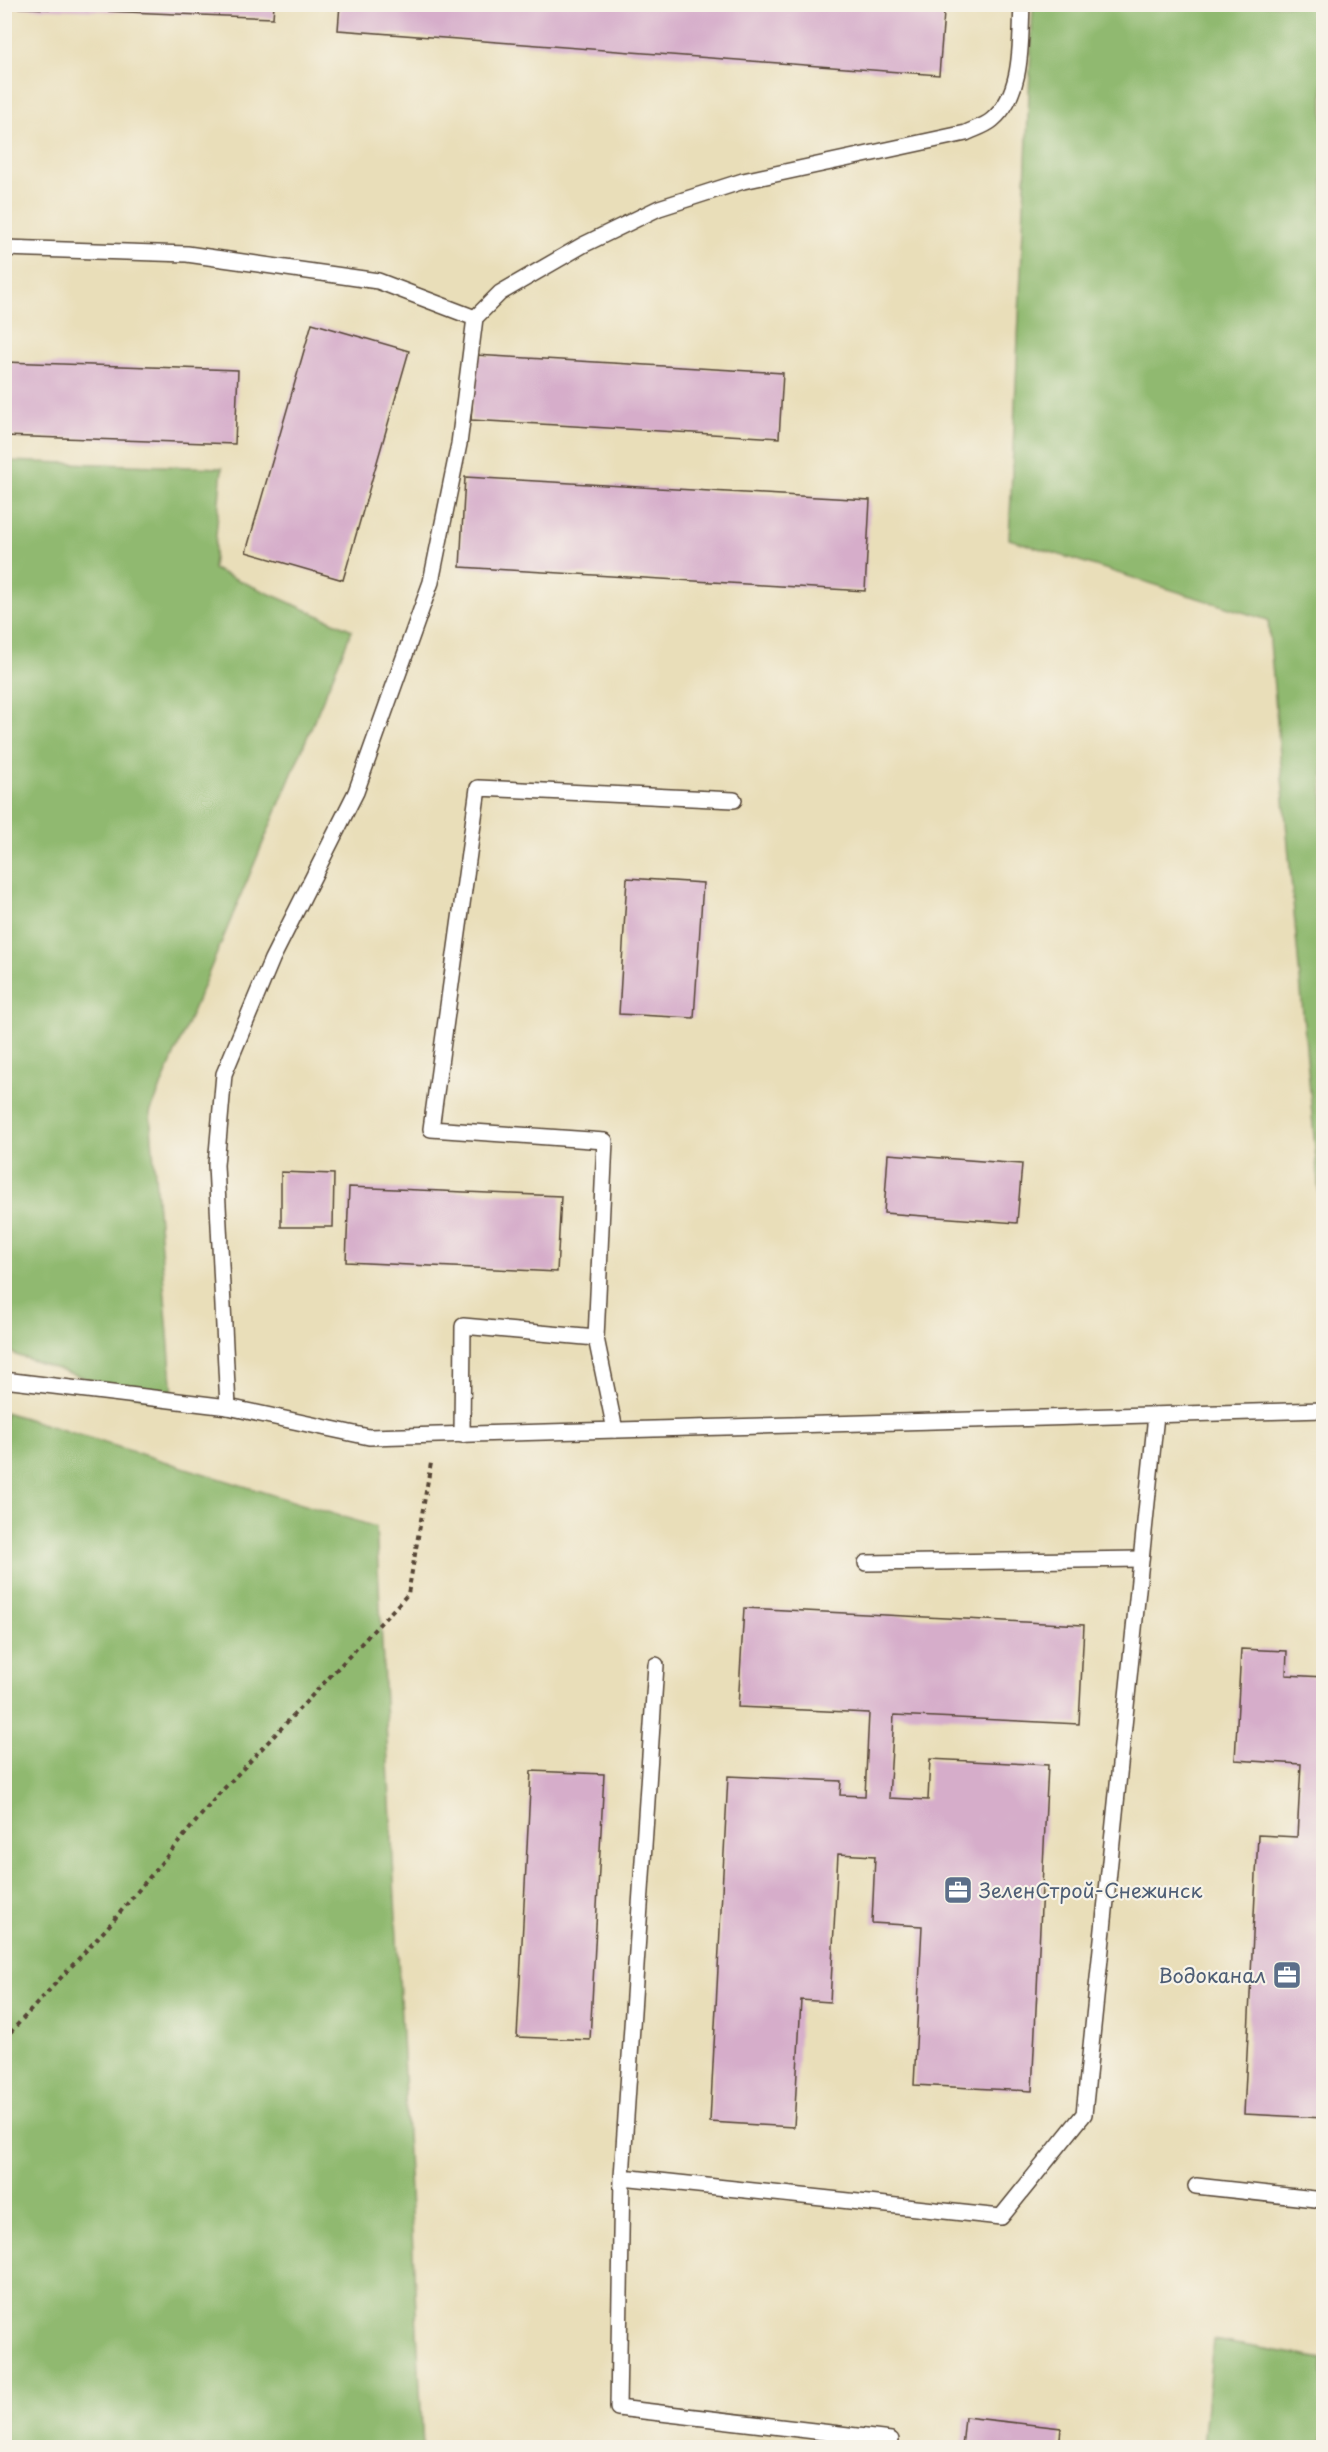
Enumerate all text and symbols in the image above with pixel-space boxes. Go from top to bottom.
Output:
office icon: ЗеленСтрой-Снежинск [942,1874,974,1906]
place label: ЗеленСтрой-Снежинск [979,1875,1202,1905]
office icon: Водоканал [1271,1959,1303,1991]
place label: Водоканал [1158,1960,1266,1990]

